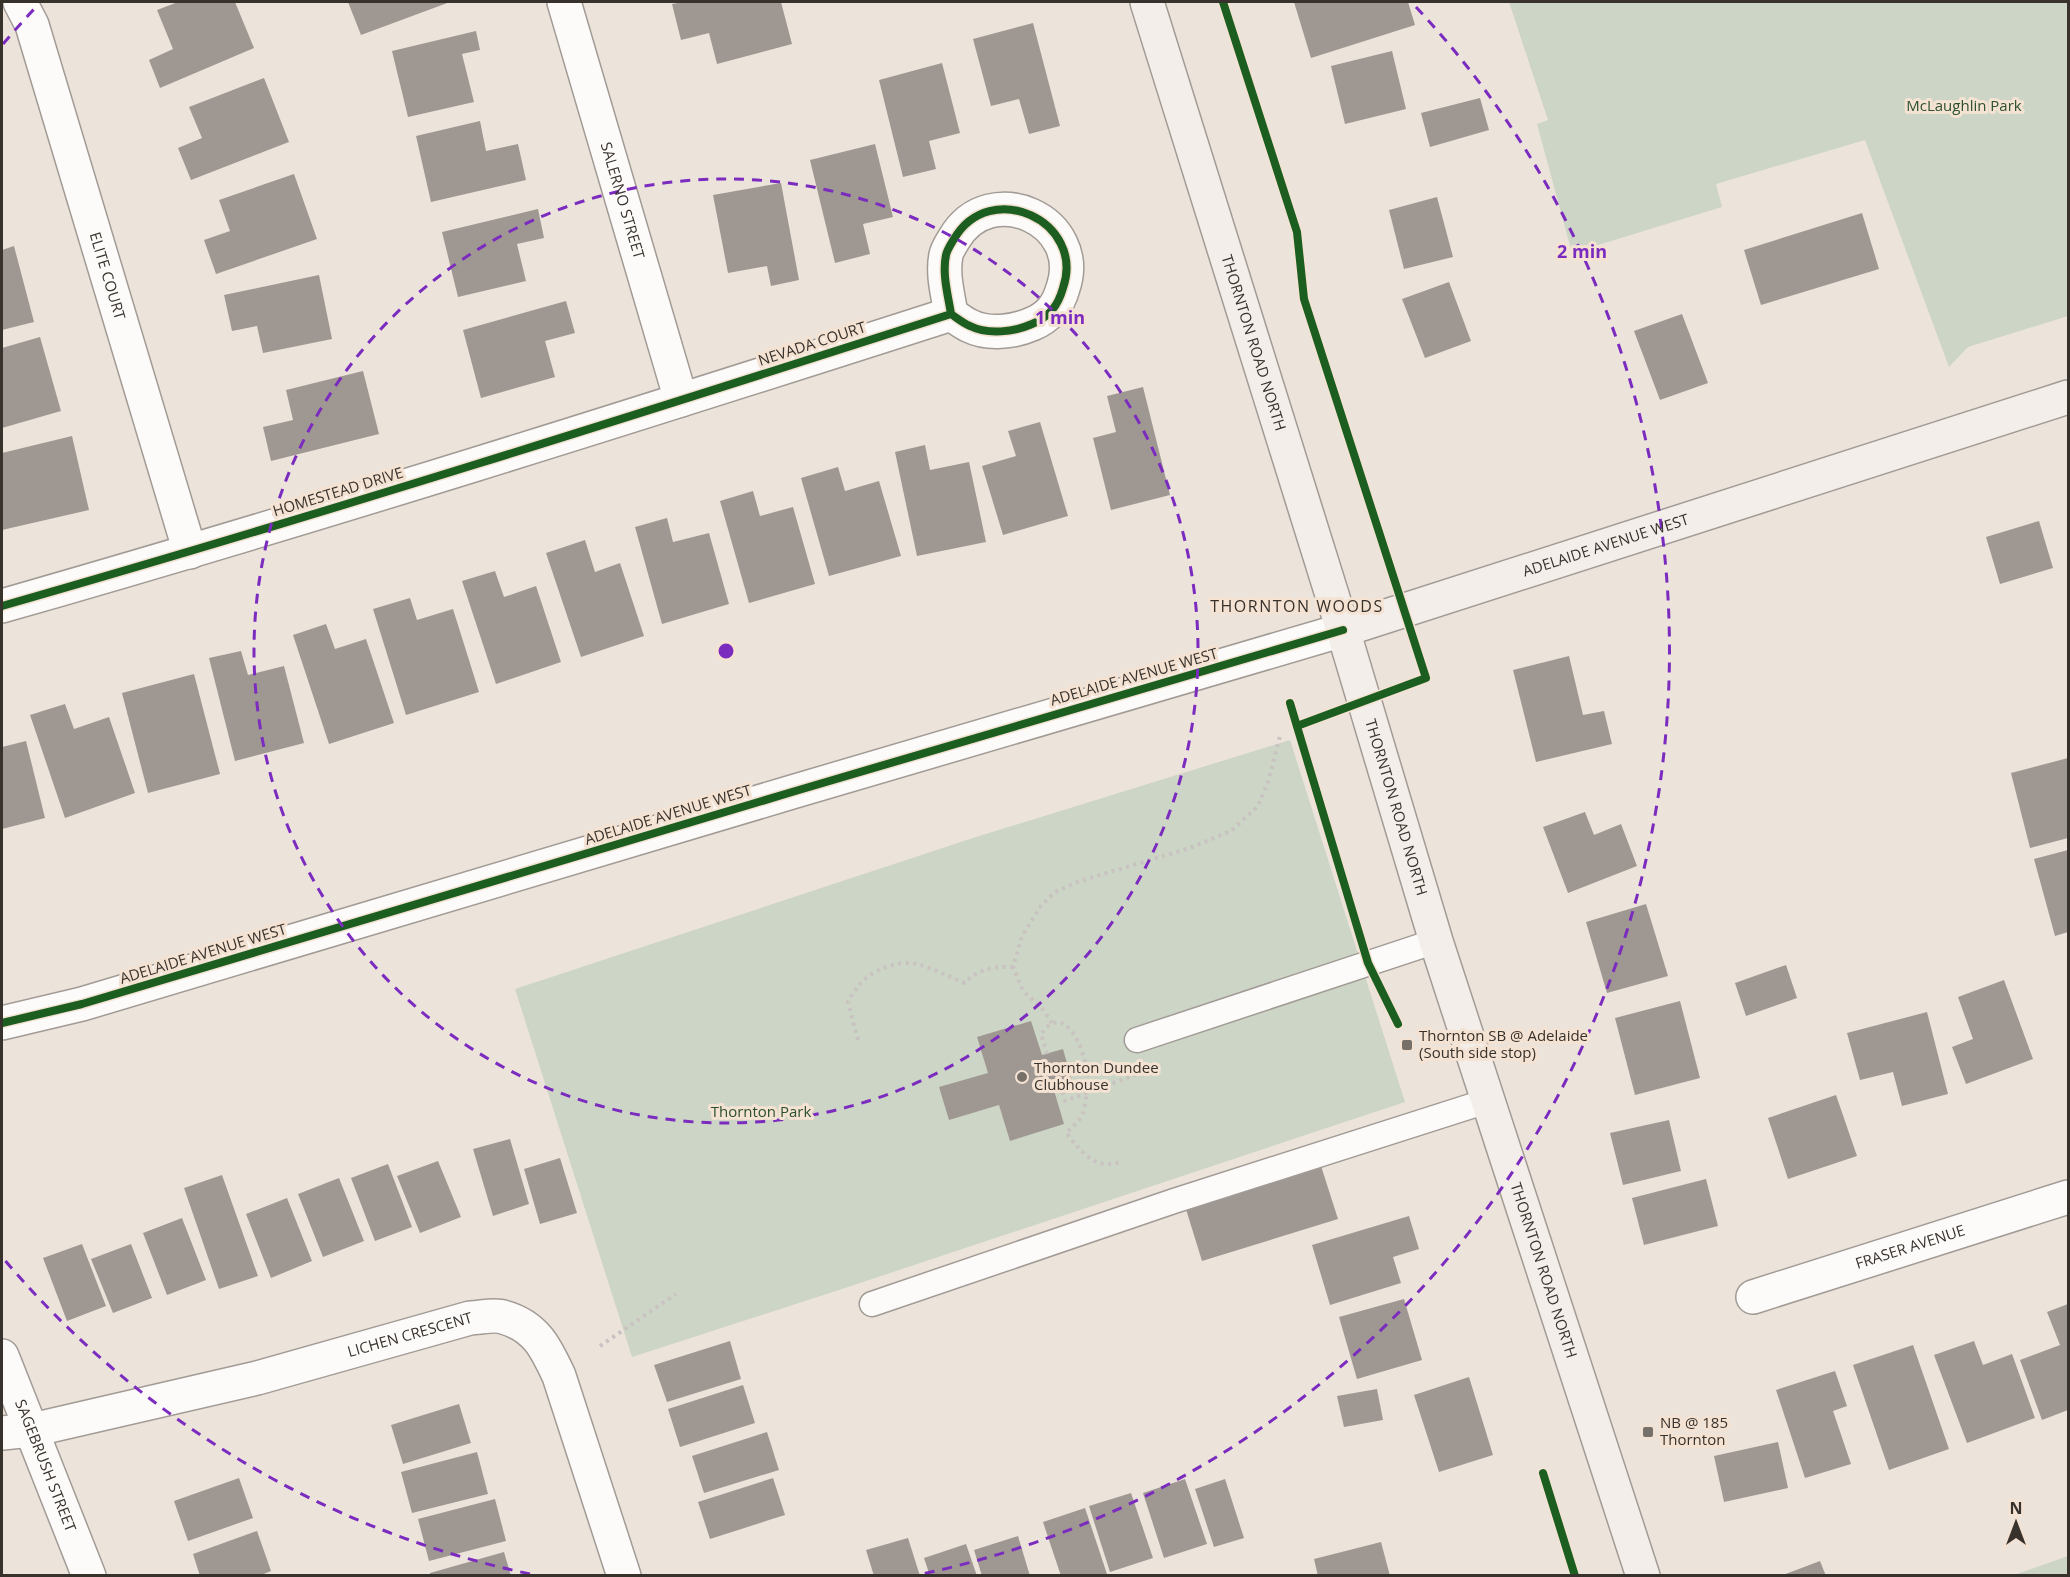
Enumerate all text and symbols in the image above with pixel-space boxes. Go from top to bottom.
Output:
park label: McLaughlin Park [1906,95,2022,115]
street label: SALERNO STREET [597,140,650,262]
street label: ELITE COURT [86,230,131,323]
text: 2 min [1557,239,1607,263]
street label: THORNTON ROAD NORTH [1217,252,1291,433]
text: 1 min [1035,305,1085,329]
street label: NEVADA COURT [755,316,869,370]
street label: HOMESTEAD DRIVE [270,462,405,520]
street label: ADELAIDE AVENUE WEST [1520,508,1692,581]
district label: THORNTON WOODS [1210,595,1384,617]
centre of rings [716,641,736,661]
street label: ADELAIDE AVENUE WEST [1048,642,1220,710]
street label: THORNTON ROAD NORTH [1361,716,1433,898]
street label: ADELAIDE AVENUE WEST [582,779,754,849]
street label: ADELAIDE AVENUE WEST [117,918,289,988]
place label: Thornton SB @ Adelaide (South side stop) [1419,1025,1588,1062]
marker: Thornton SB @ Adelaide (South side stop) [1400,1038,1414,1052]
place label: Thornton Dundee Clubhouse [1034,1057,1159,1094]
marker: Thornton Dundee Clubhouse [1015,1070,1029,1084]
park label: Thornton Park [711,1101,811,1121]
street label: THORNTON ROAD NORTH [1506,1180,1582,1360]
street label: FRASER AVENUE [1853,1219,1967,1273]
street label: LICHEN CRESCENT [345,1307,475,1361]
street label: SAGEBRUSH STREET [11,1396,82,1535]
place label: NB @ 185 Thornton [1660,1412,1728,1449]
marker: NB @ 185 Thornton [1641,1425,1655,1439]
north arrow [1986,1493,2046,1553]
text: N [2009,1497,2023,1519]

